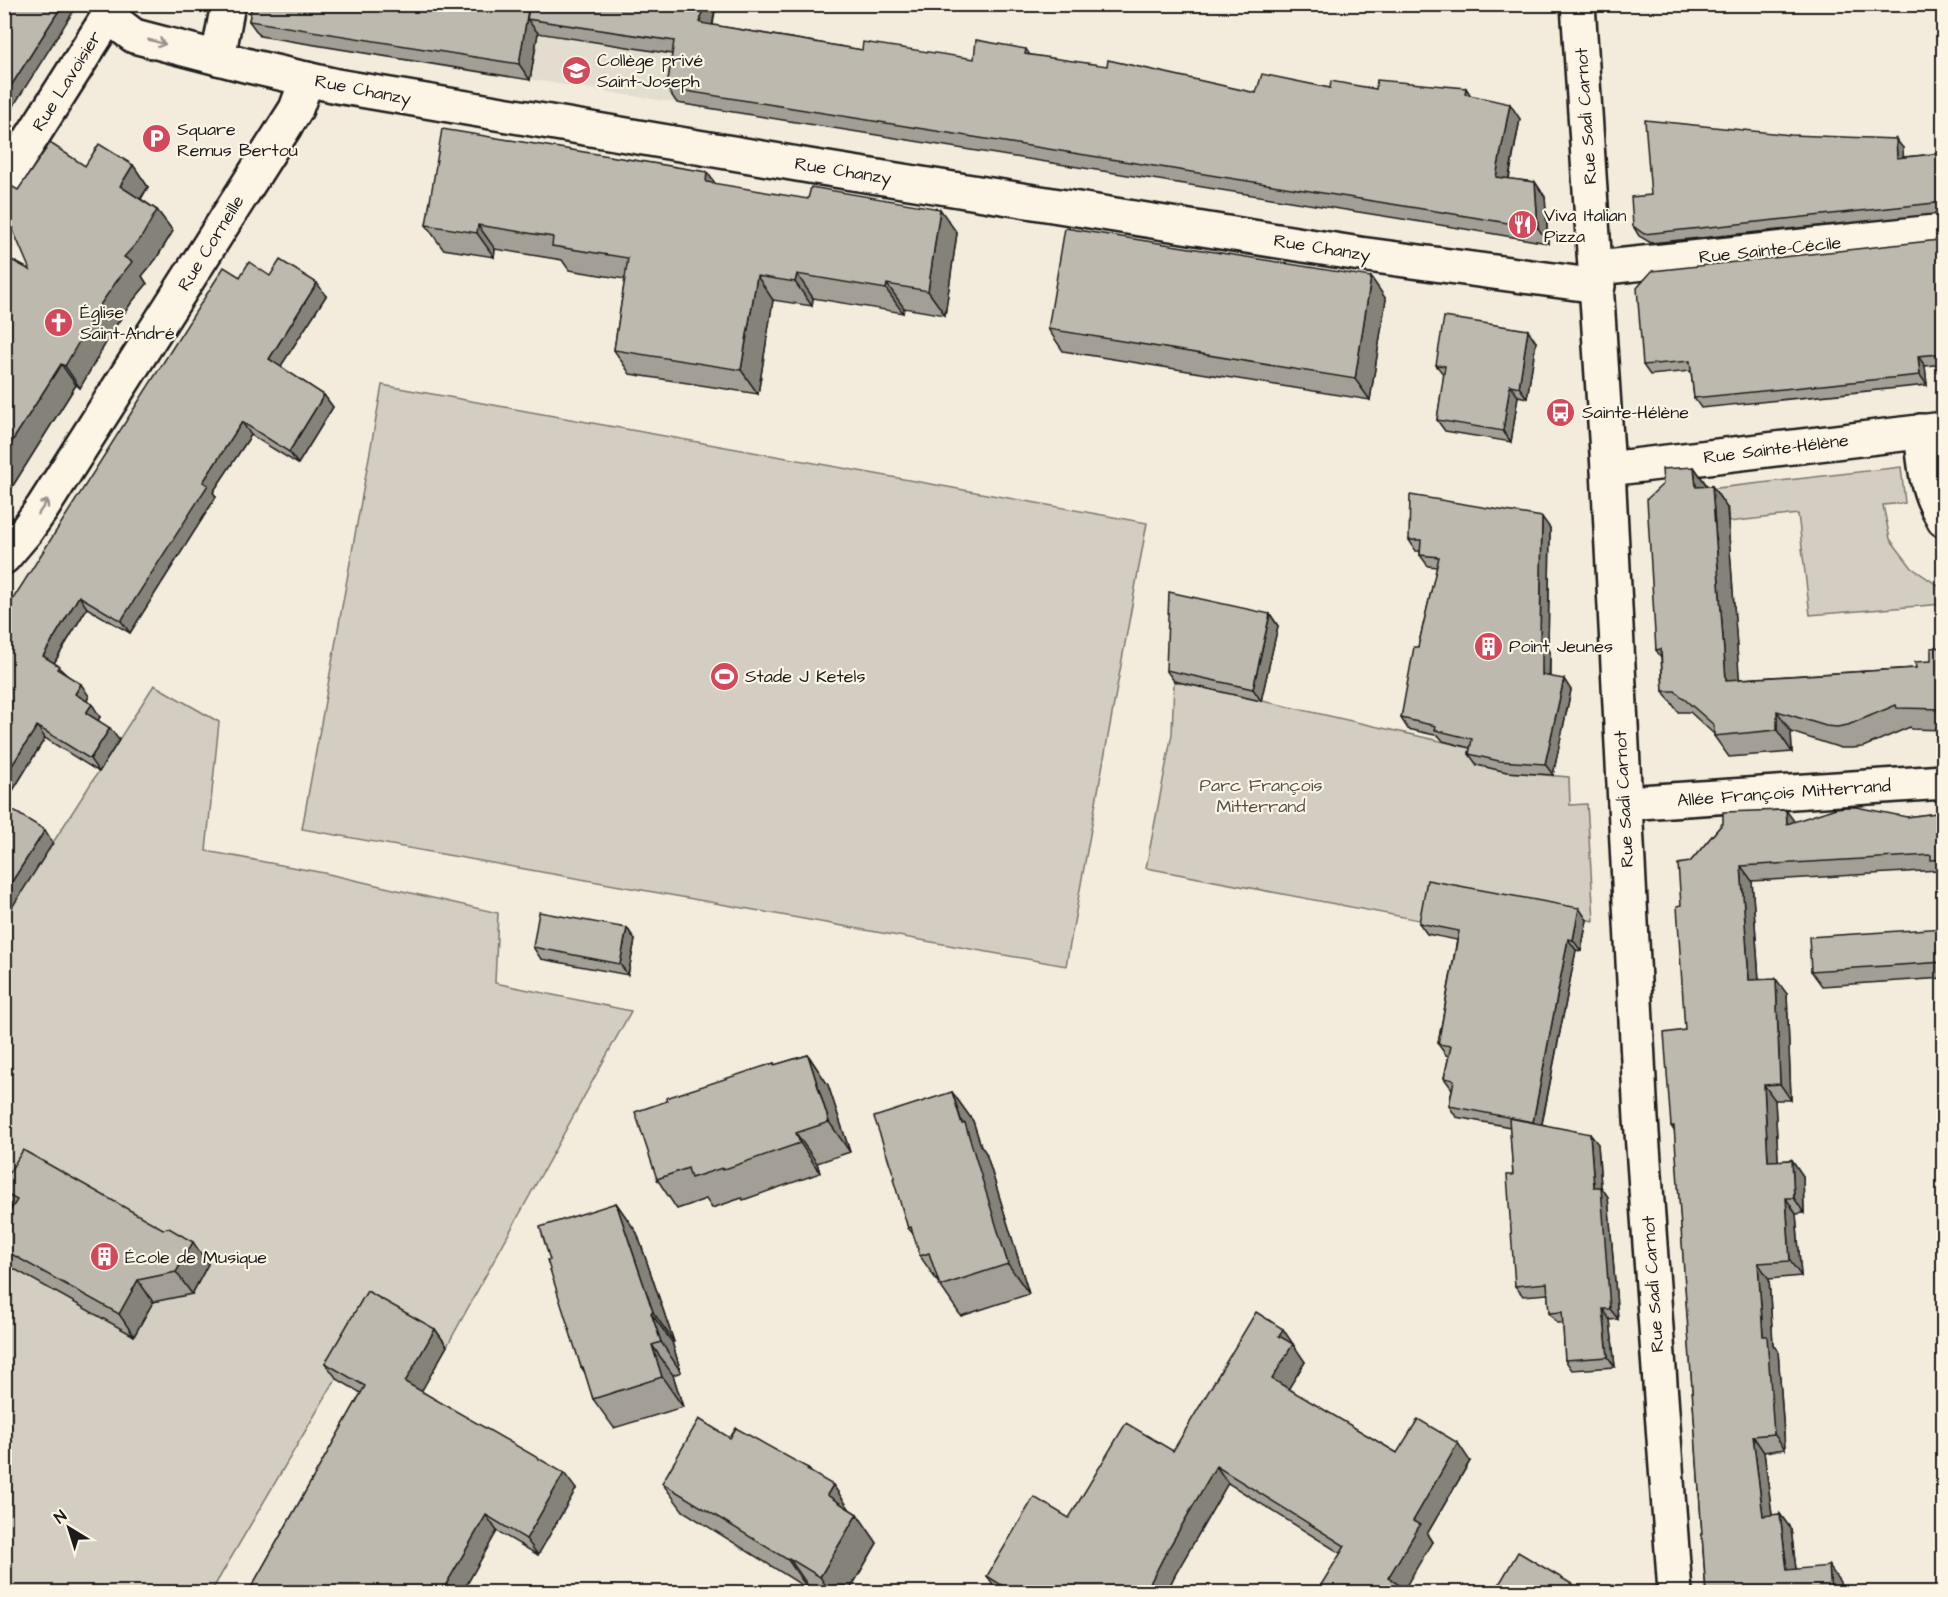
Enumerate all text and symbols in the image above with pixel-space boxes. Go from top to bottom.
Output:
street label: Rue Lavoisier [26,26,108,136]
one-way arrow [147,37,166,49]
street label: Rue Sadi Carnot [1569,46,1603,185]
place label: Collège privé Saint-Joseph [597,48,704,94]
school or university icon: Collège privé Saint-Joseph [560,54,592,86]
street label: Rue Chanzy [313,68,413,113]
place label: Square Remus Bertou [177,117,298,163]
parking icon: Square Remus Bertou [140,123,172,155]
street label: Rue Chanzy [793,151,893,192]
street label: Rue Corneille [172,190,251,296]
place label: Viva Italian Pizza [1544,203,1627,249]
restaurant icon: Viva Italian Pizza [1507,209,1539,241]
street label: Rue Chanzy [1272,228,1372,269]
street label: Rue Sainte-Cécile [1698,230,1843,270]
place label: Église Saint-André [80,300,175,346]
church icon: Église Saint-André [43,306,75,338]
bus stop icon: Sainte-Hélène [1545,396,1577,428]
place label: Sainte-Hélène [1582,400,1689,425]
street label: Rue Sainte-Hélène [1702,428,1850,470]
one-way arrow [37,499,49,516]
building icon: Point Jeunes [1472,630,1504,662]
place label: Point Jeunes [1509,634,1613,659]
sports icon: Stade J Ketels [708,660,740,692]
place label: Stade J Ketels [745,664,865,689]
street label: Rue Sadi Carnot [1608,729,1640,868]
park label: Parc François Mitterrand [1200,773,1323,819]
street label: Allée François Mitterrand [1676,773,1892,813]
street label: Rue Sadi Carnot [1636,1214,1670,1353]
building icon: École de Musique [88,1241,120,1273]
place label: École de Musique [125,1245,267,1270]
north arrow [39,1498,99,1558]
text: N [50,1505,71,1529]

